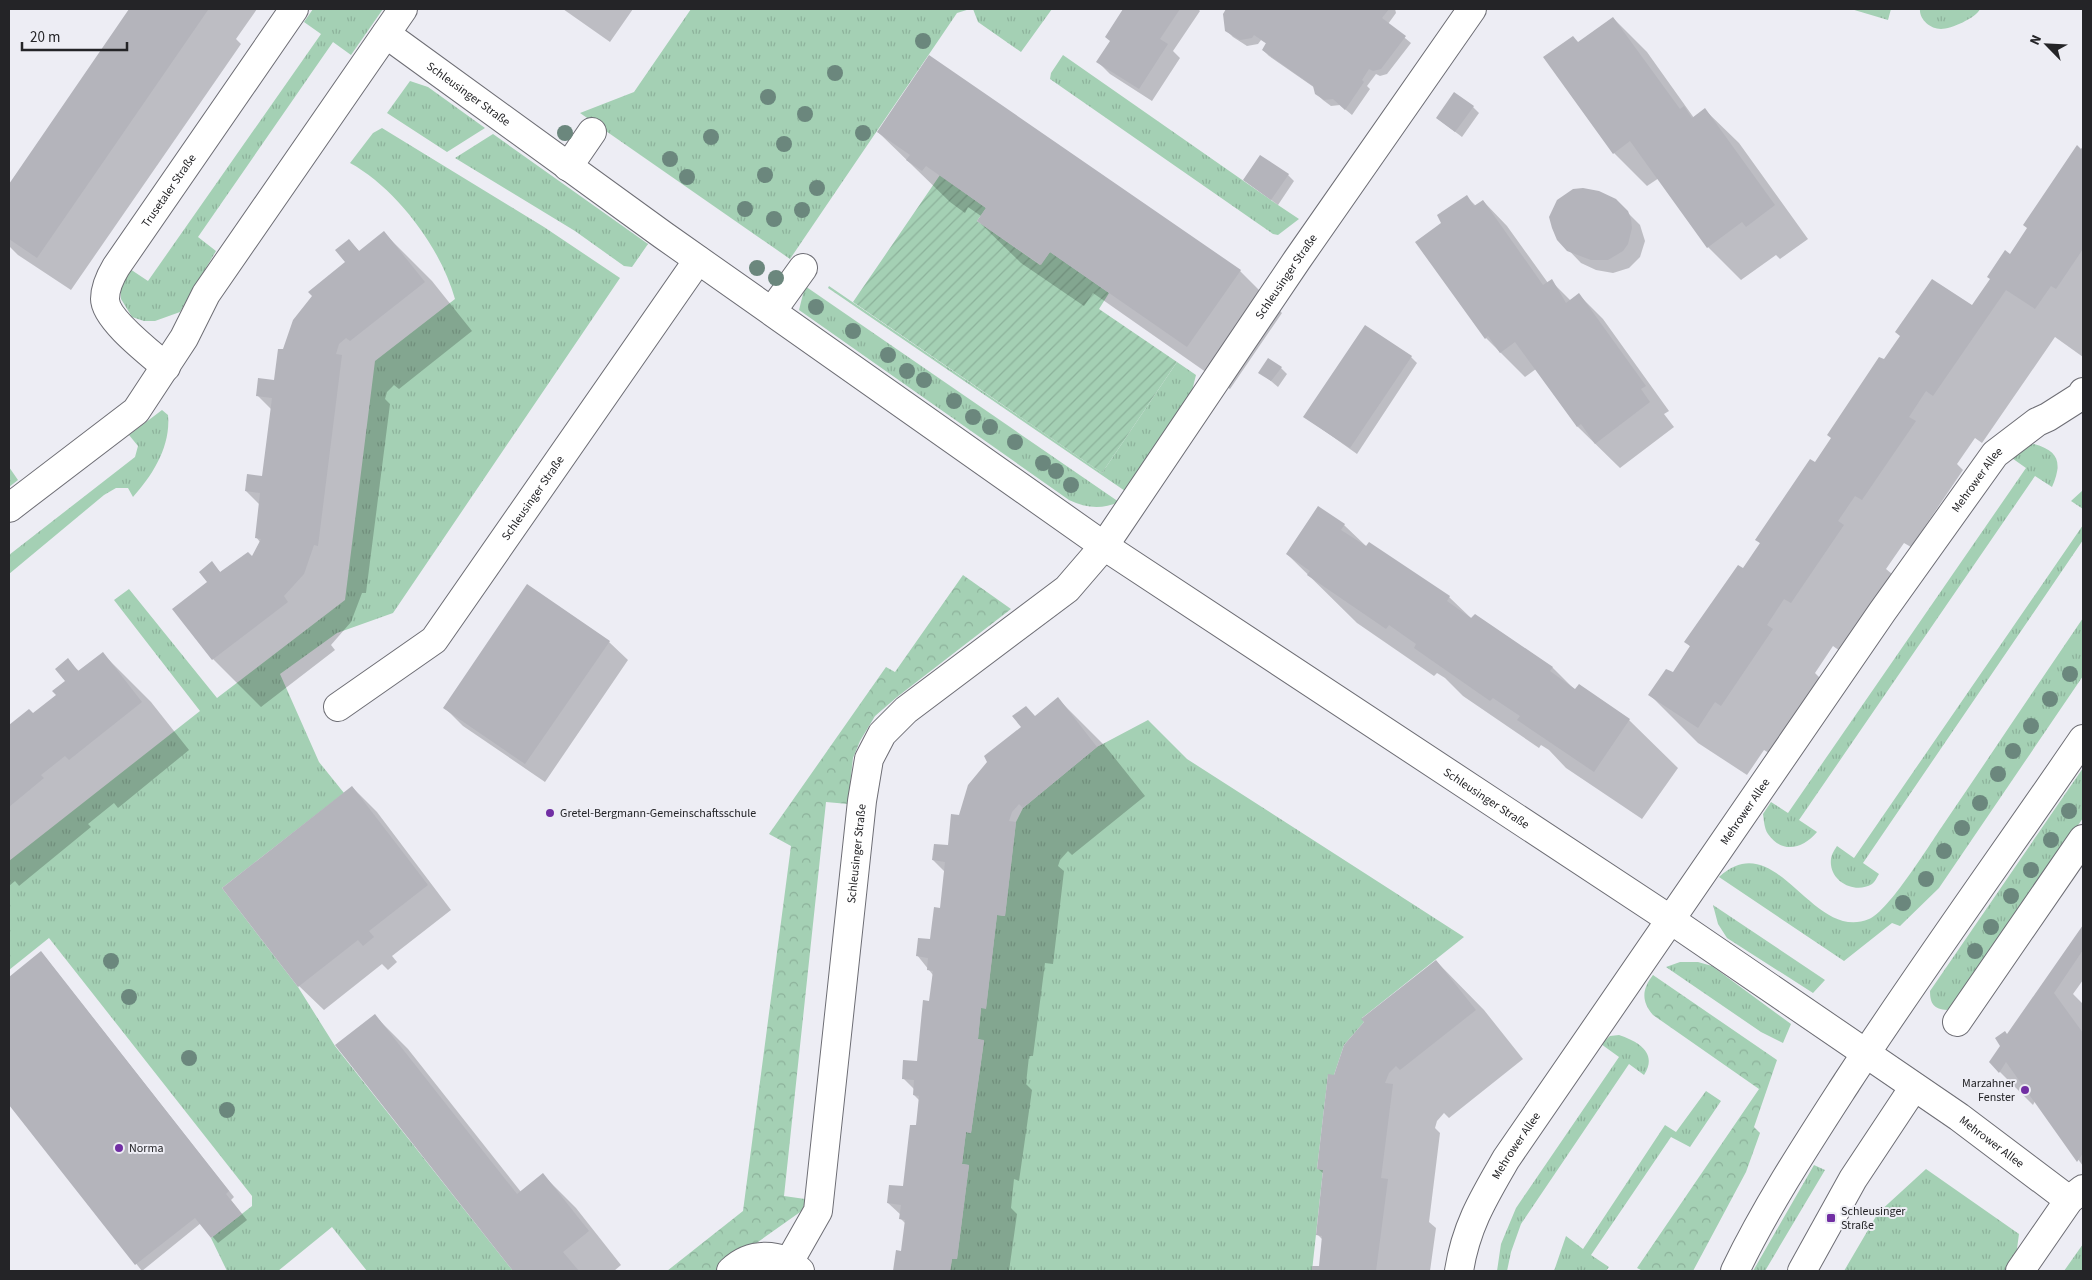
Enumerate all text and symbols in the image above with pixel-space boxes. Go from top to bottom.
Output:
scale bar [22,20,128,52]
north arrow [2022,20,2072,70]
text: 20 m [30,27,60,48]
text: N [2025,32,2047,48]
street label: Schleusinger Straße [423,58,514,130]
street label: Trusetaler Straße [137,150,200,231]
street label: Schleusinger Straße [1251,230,1321,323]
street label: Mehrower Allee [1947,443,2006,516]
street label: Schleusinger Straße [497,452,568,544]
street label: Schleusinger Straße [1440,764,1533,833]
street label: Mehrower Allee [1716,775,1774,848]
street label: Schleusinger Straße [843,803,870,904]
place label: Gretel-Bergmann-Gemeinschaftsschule [560,805,756,822]
marker: Gretel-Bergmann-Gemeinschaftsschule [544,807,556,819]
place label: Marzahner Fenster [1962,1075,2016,1106]
marker: Marzahner Fenster [2019,1084,2031,1096]
street label: Mehrower Allee [1487,1108,1544,1183]
street label: Mehrower Allee [1956,1112,2028,1172]
place label: Norma [129,1140,163,1157]
marker: Norma [113,1142,125,1154]
place label: Schleusinger Straße [1841,1203,1906,1234]
marker: Schleusinger Straße [1825,1212,1837,1224]

